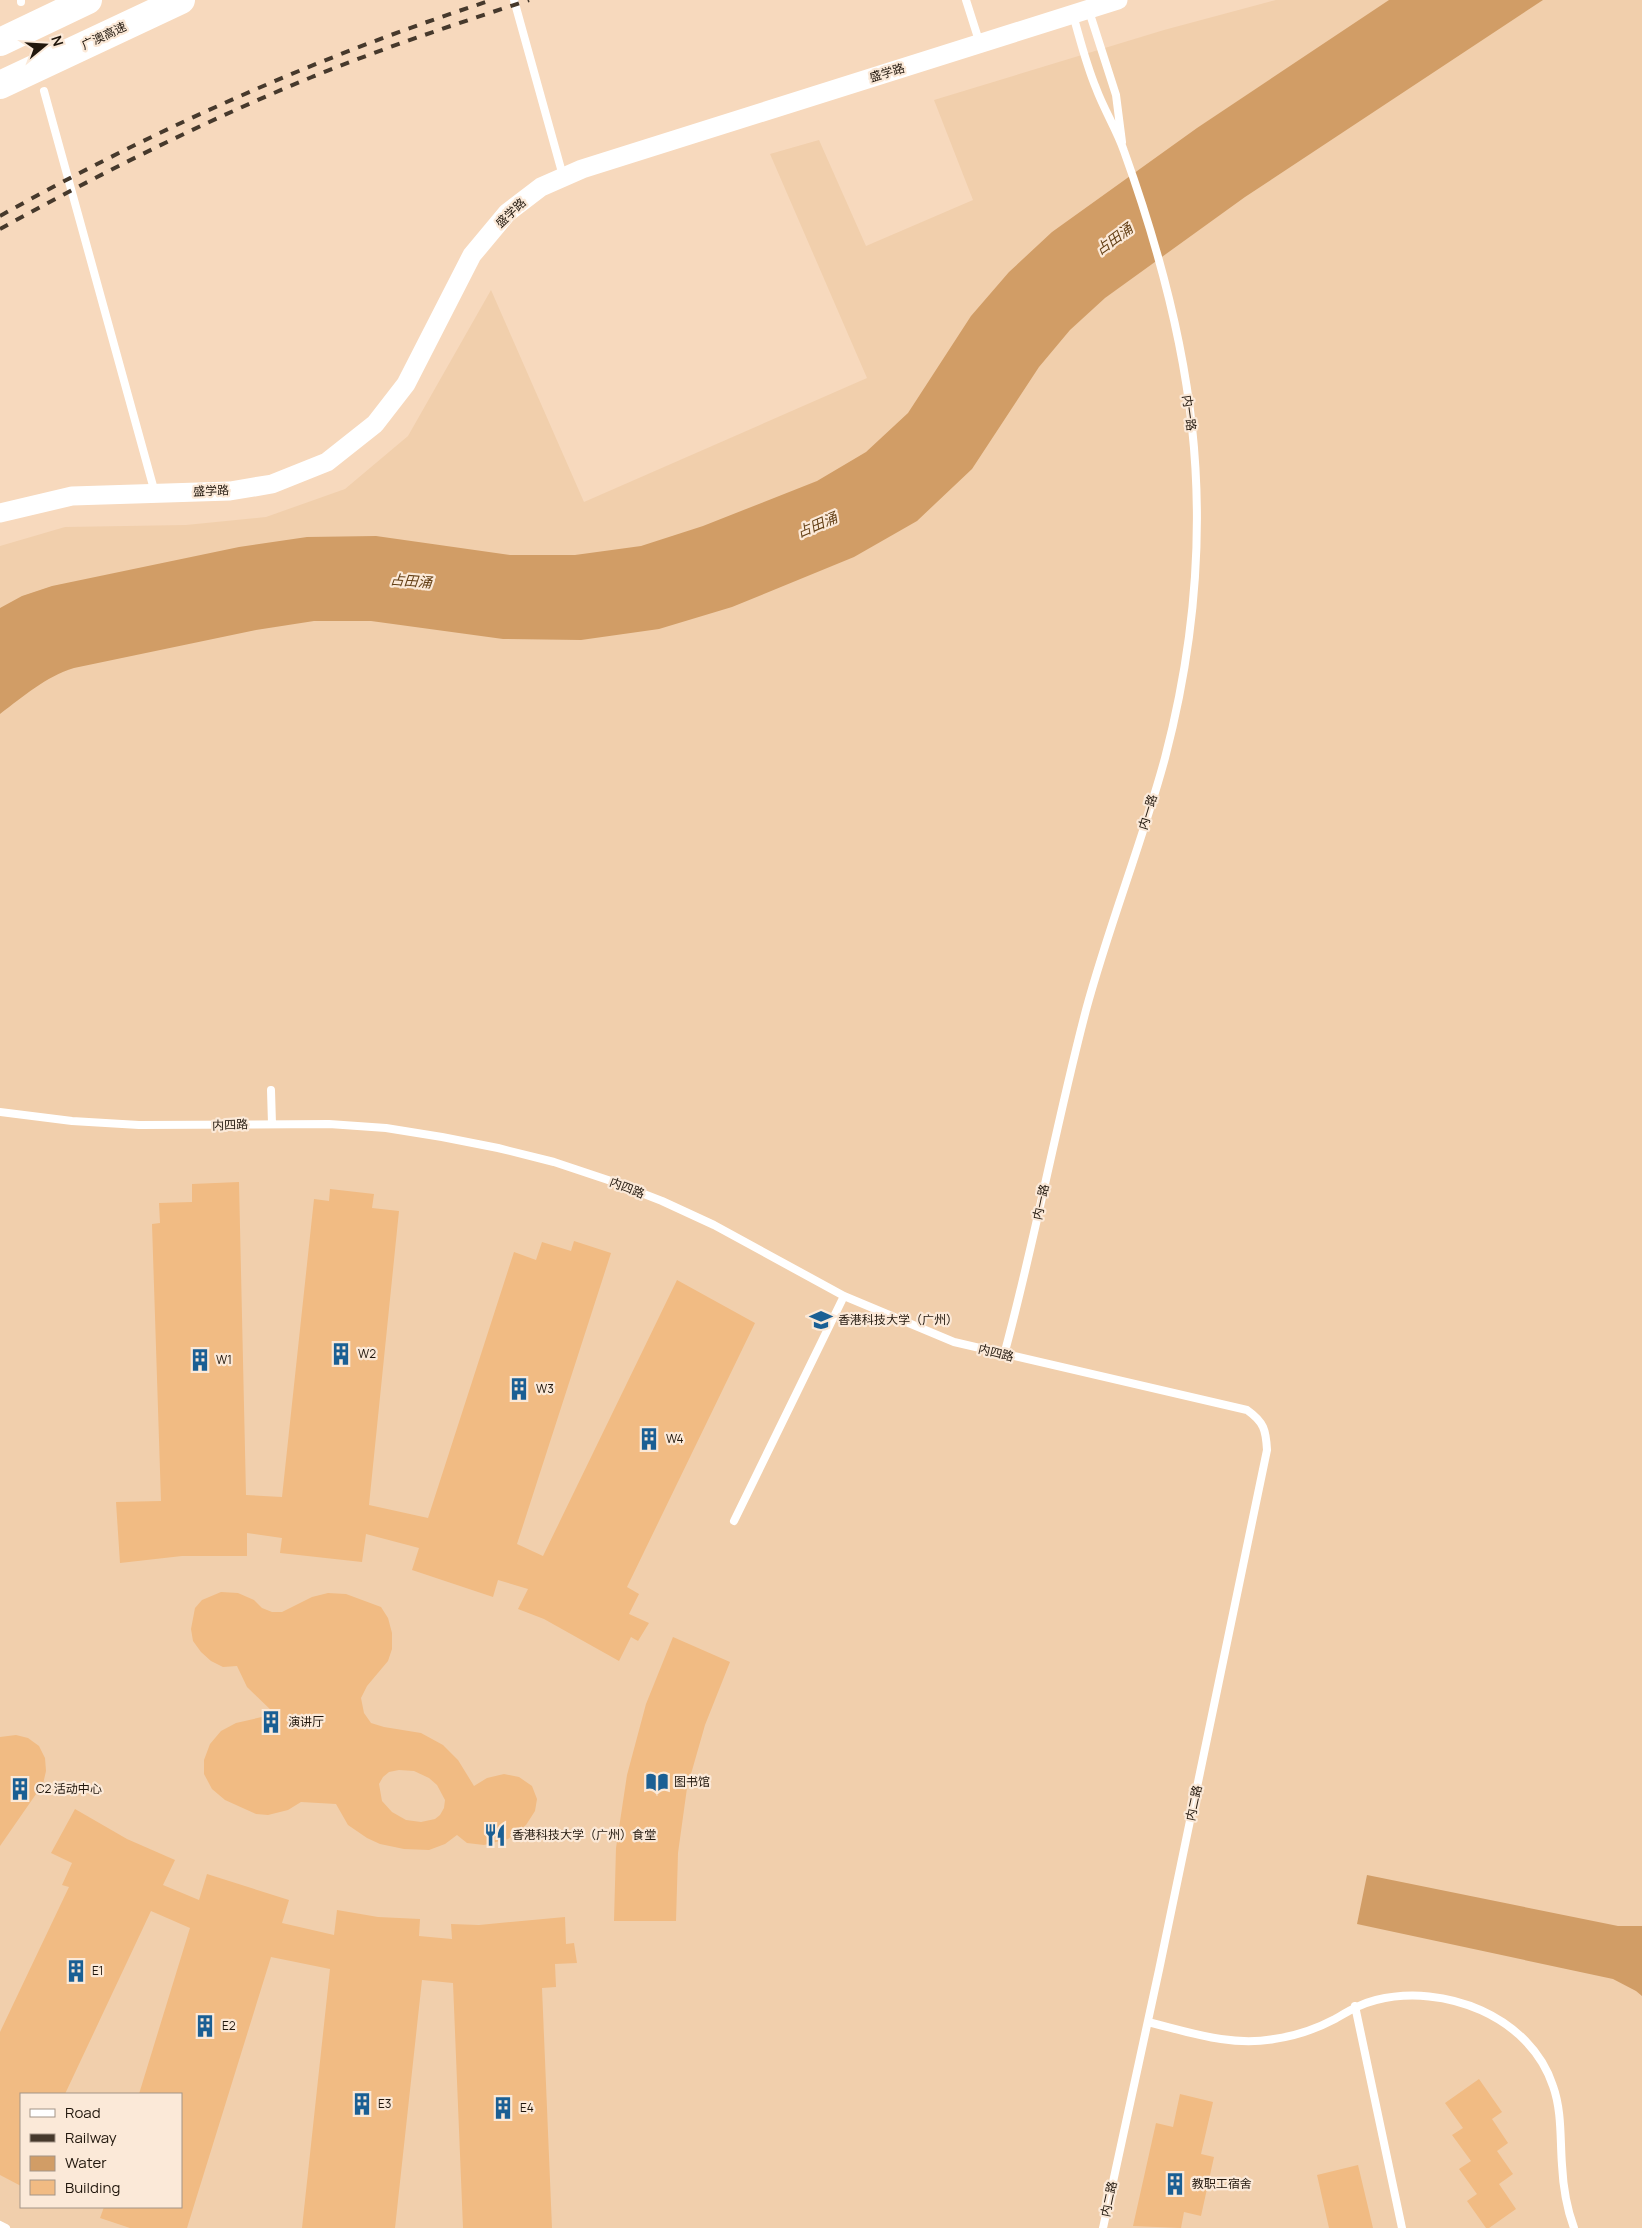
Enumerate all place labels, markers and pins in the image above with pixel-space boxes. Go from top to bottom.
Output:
school or university icon: 香港科技大学（广州） [808,1307,834,1333]
place label: 香港科技大学（广州） [838,1311,958,1328]
building icon: W2 [328,1341,354,1367]
place label: W2 [358,1345,376,1362]
building icon: W1 [187,1347,213,1373]
place label: W1 [216,1351,232,1368]
building icon: W3 [506,1376,532,1402]
place label: W3 [536,1380,554,1397]
building icon: W4 [636,1426,662,1452]
place label: W4 [666,1430,683,1447]
building icon: 演讲厅 [258,1709,284,1735]
place label: 演讲厅 [288,1713,324,1730]
library icon: 图书馆 [644,1769,670,1795]
place label: 图书馆 [674,1773,710,1790]
building icon: C2 活动中心 [7,1776,33,1802]
place label: C2 活动中心 [36,1780,102,1797]
restaurant icon: 香港科技大学（广州）食堂 [482,1822,508,1848]
place label: 香港科技大学（广州）食堂 [512,1826,656,1843]
building icon: E1 [63,1958,89,1984]
place label: E1 [92,1962,104,1979]
building icon: E2 [192,2013,218,2039]
place label: E2 [222,2017,236,2034]
building icon: E3 [349,2091,375,2117]
place label: E3 [378,2095,391,2112]
building icon: E4 [490,2095,516,2121]
place label: E4 [520,2099,534,2116]
building icon: 教职工宿舍 [1162,2171,1188,2197]
place label: 教职工宿舍 [1192,2175,1252,2192]

